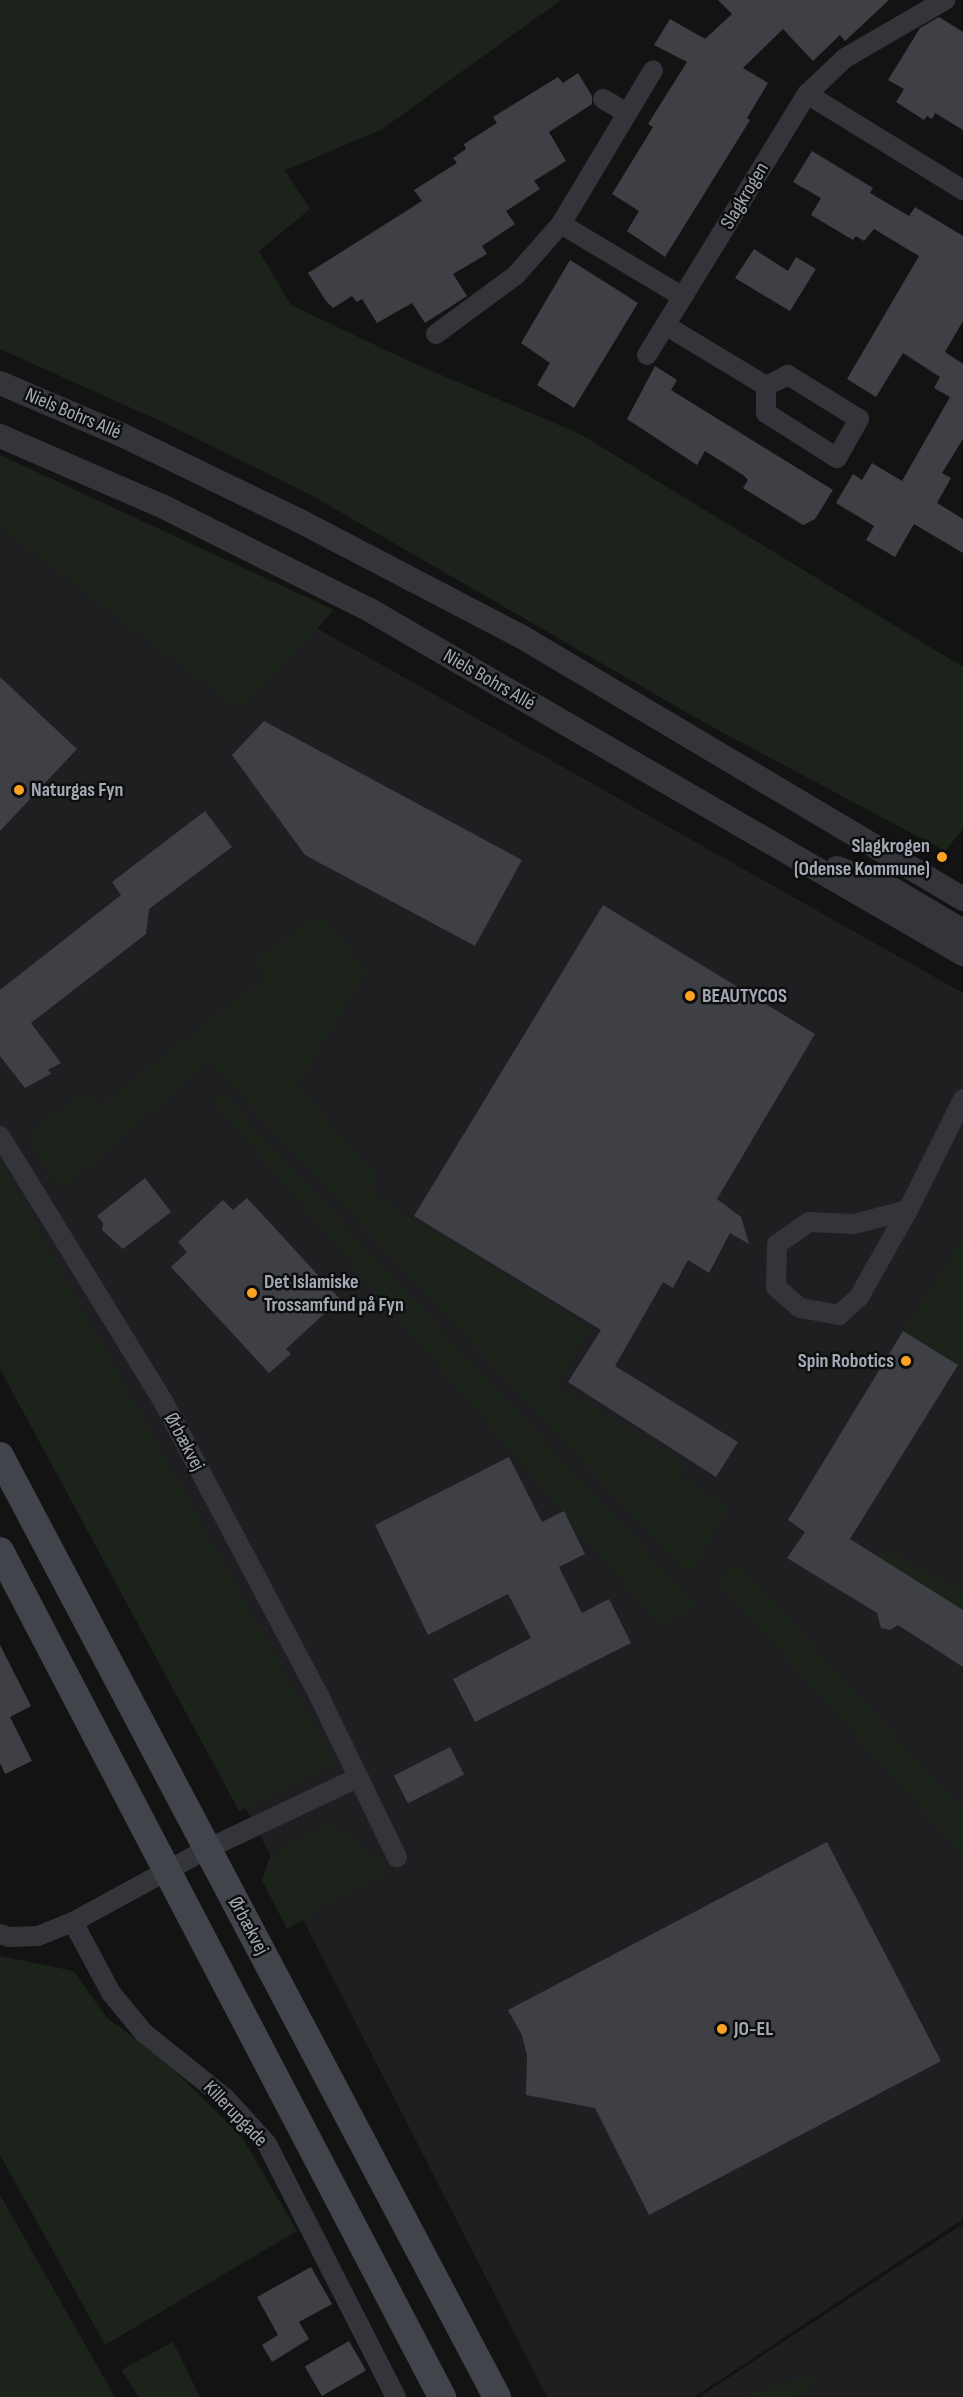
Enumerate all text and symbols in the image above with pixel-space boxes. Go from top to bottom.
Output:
street label: Slagkrogen [716,158,774,234]
street label: Niels Bohrs Allé [21,383,125,445]
street label: Niels Bohrs Allé [439,644,539,716]
place label: Naturgas Fyn [31,778,123,802]
marker: Naturgas Fyn [12,783,26,797]
place label: Slagkrogen (Odense Kommune) [794,834,930,881]
marker: Slagkrogen (Odense Kommune) [935,850,949,864]
place label: BEAUTYCOS [702,984,787,1008]
marker: BEAUTYCOS [683,989,697,1003]
place label: Det Islamiske Trossamfund på Fyn [264,1270,404,1317]
marker: Det Islamiske Trossamfund på Fyn [245,1286,259,1300]
place label: Spin Robotics [798,1349,894,1373]
marker: Spin Robotics [899,1354,913,1368]
street label: Ørbækvej [159,1409,209,1475]
street label: Ørbækvej [223,1893,273,1959]
place label: JO-EL [734,2017,773,2041]
marker: JO-EL [715,2022,729,2036]
street label: Killerupgade [198,2076,272,2152]

